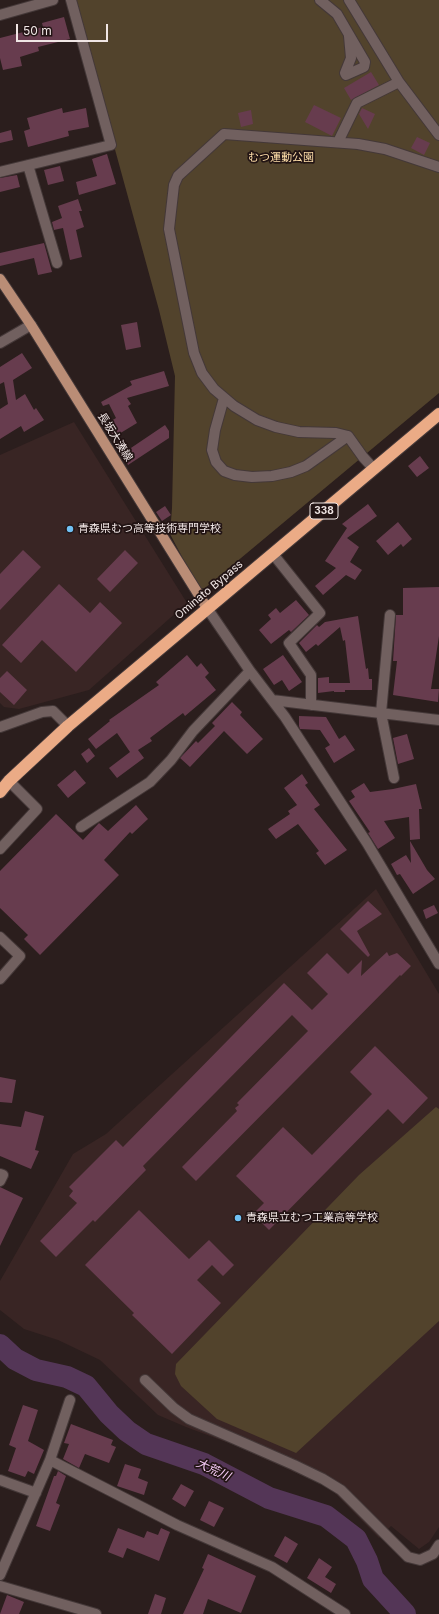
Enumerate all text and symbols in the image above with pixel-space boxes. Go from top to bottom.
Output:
scale bar [18,16,110,42]
text: 50 m [23,23,52,38]
park label: むつ運動公園 [248,151,314,165]
street label: 長坂大湊線 [95,410,135,464]
road number: 338 [310,503,338,519]
place label: 青森県むつ高等技術専門学校 [78,522,221,536]
marker: 青森県むつ高等技術専門学校 [65,524,75,534]
street label: Ominato Bypass [172,558,246,622]
place label: 青森県立むつ工業高等学校 [246,1211,378,1225]
marker: 青森県立むつ工業高等学校 [233,1213,243,1223]
water label: 大荒川 [194,1456,232,1484]

